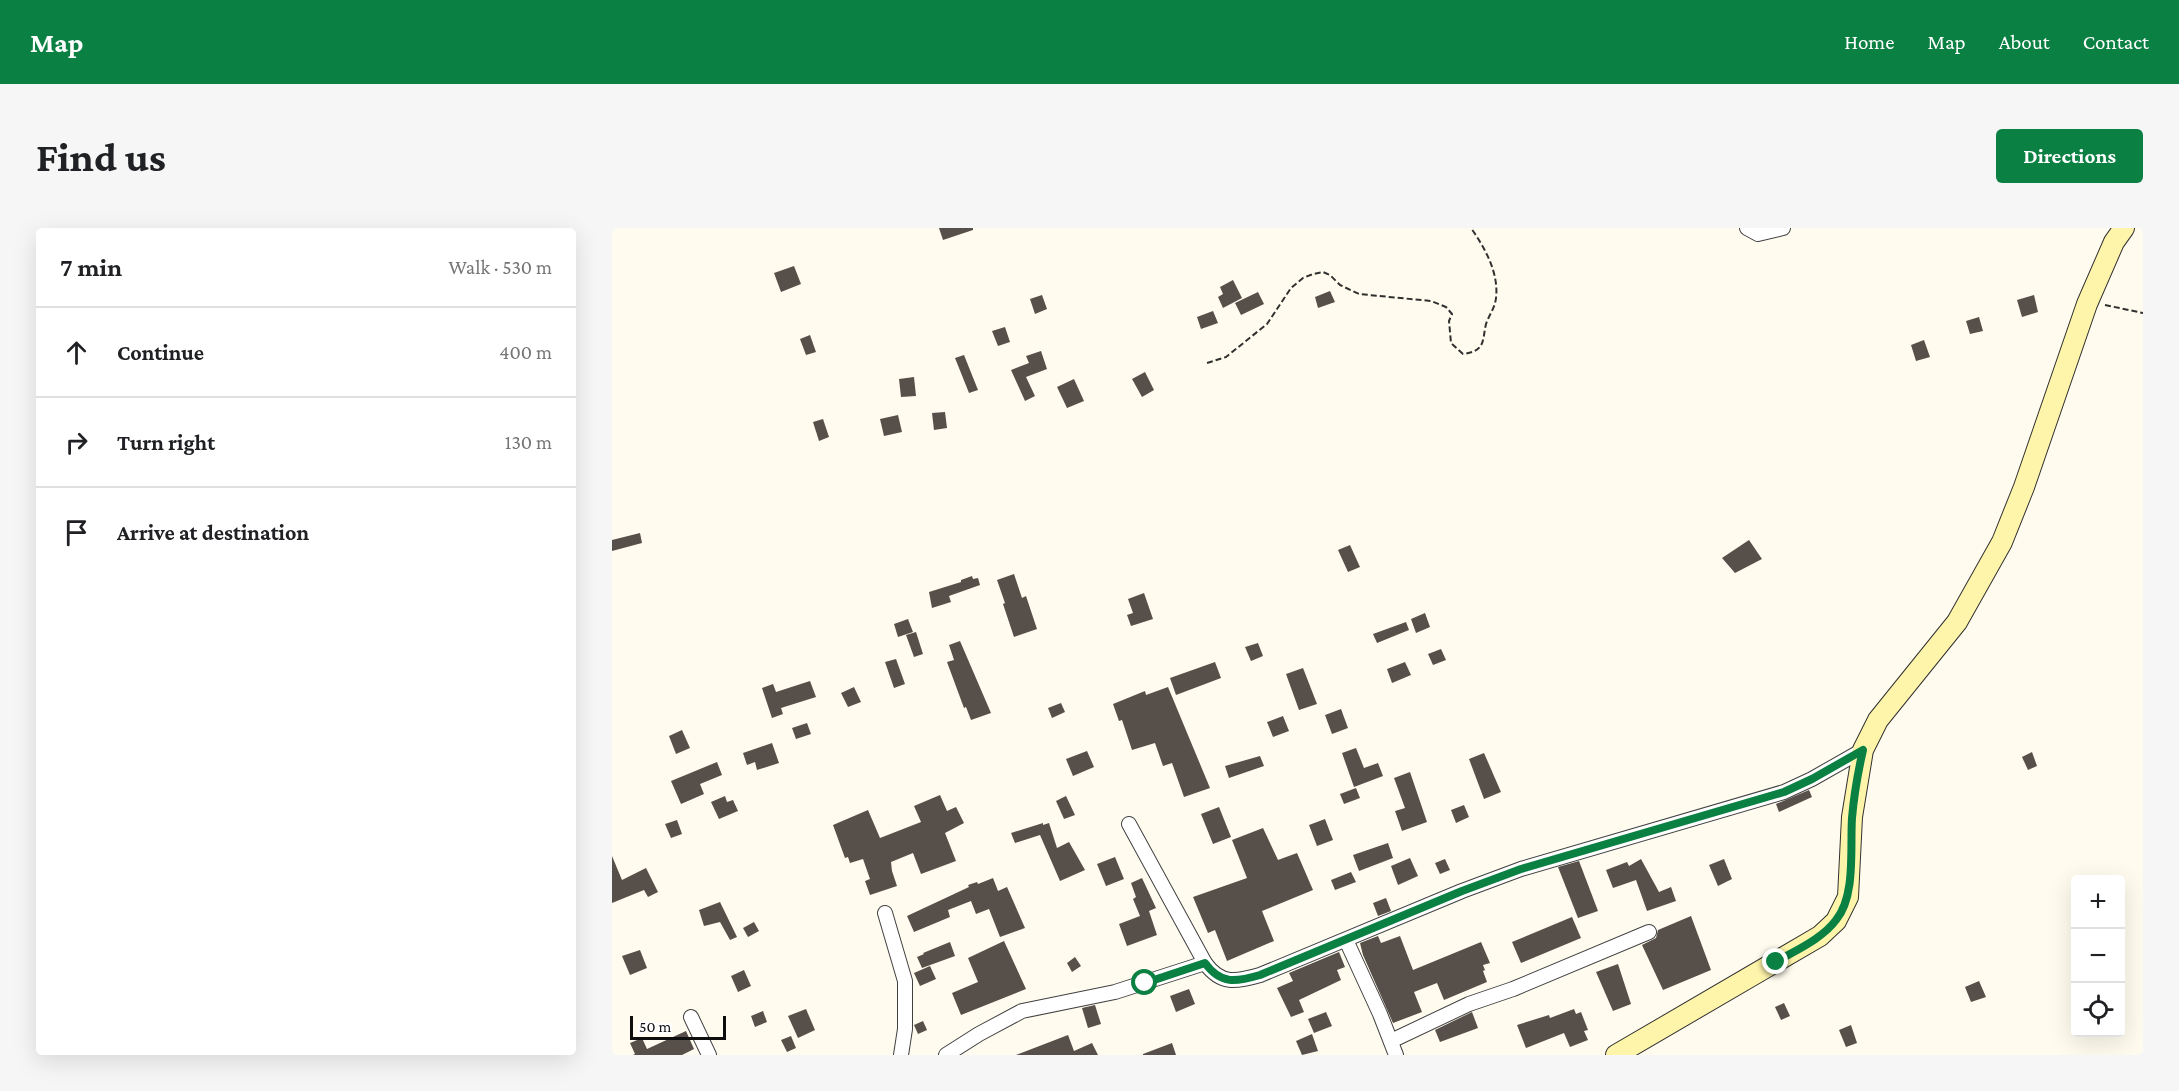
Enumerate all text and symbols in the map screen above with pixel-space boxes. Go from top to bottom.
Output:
text: Map [30,27,83,58]
text: Home [1844,30,1894,54]
text: Map [1927,30,1966,54]
text: About [1999,30,2050,54]
text: Contact [2083,30,2149,54]
button: Directions [1996,129,2143,183]
text: Find us [36,133,166,180]
text: 7 min [60,253,122,282]
text: Walk · 530 m [448,256,552,278]
icon: ahead [60,336,93,369]
text: Continue [117,340,204,365]
text: 400 m [499,341,552,363]
icon: right [60,426,93,459]
text: Turn right [117,430,215,455]
text: 130 m [505,431,552,453]
icon: arrive [60,516,93,549]
text: Arrive at destination [117,520,309,545]
map controls [2071,875,2125,1037]
button: + [2071,875,2125,929]
button: − [2071,929,2125,983]
route end [1762,948,1788,974]
route start [1131,969,1157,995]
button: locate [2071,983,2125,1037]
scale bar [630,1013,726,1040]
text: 50 m [639,1018,671,1035]

